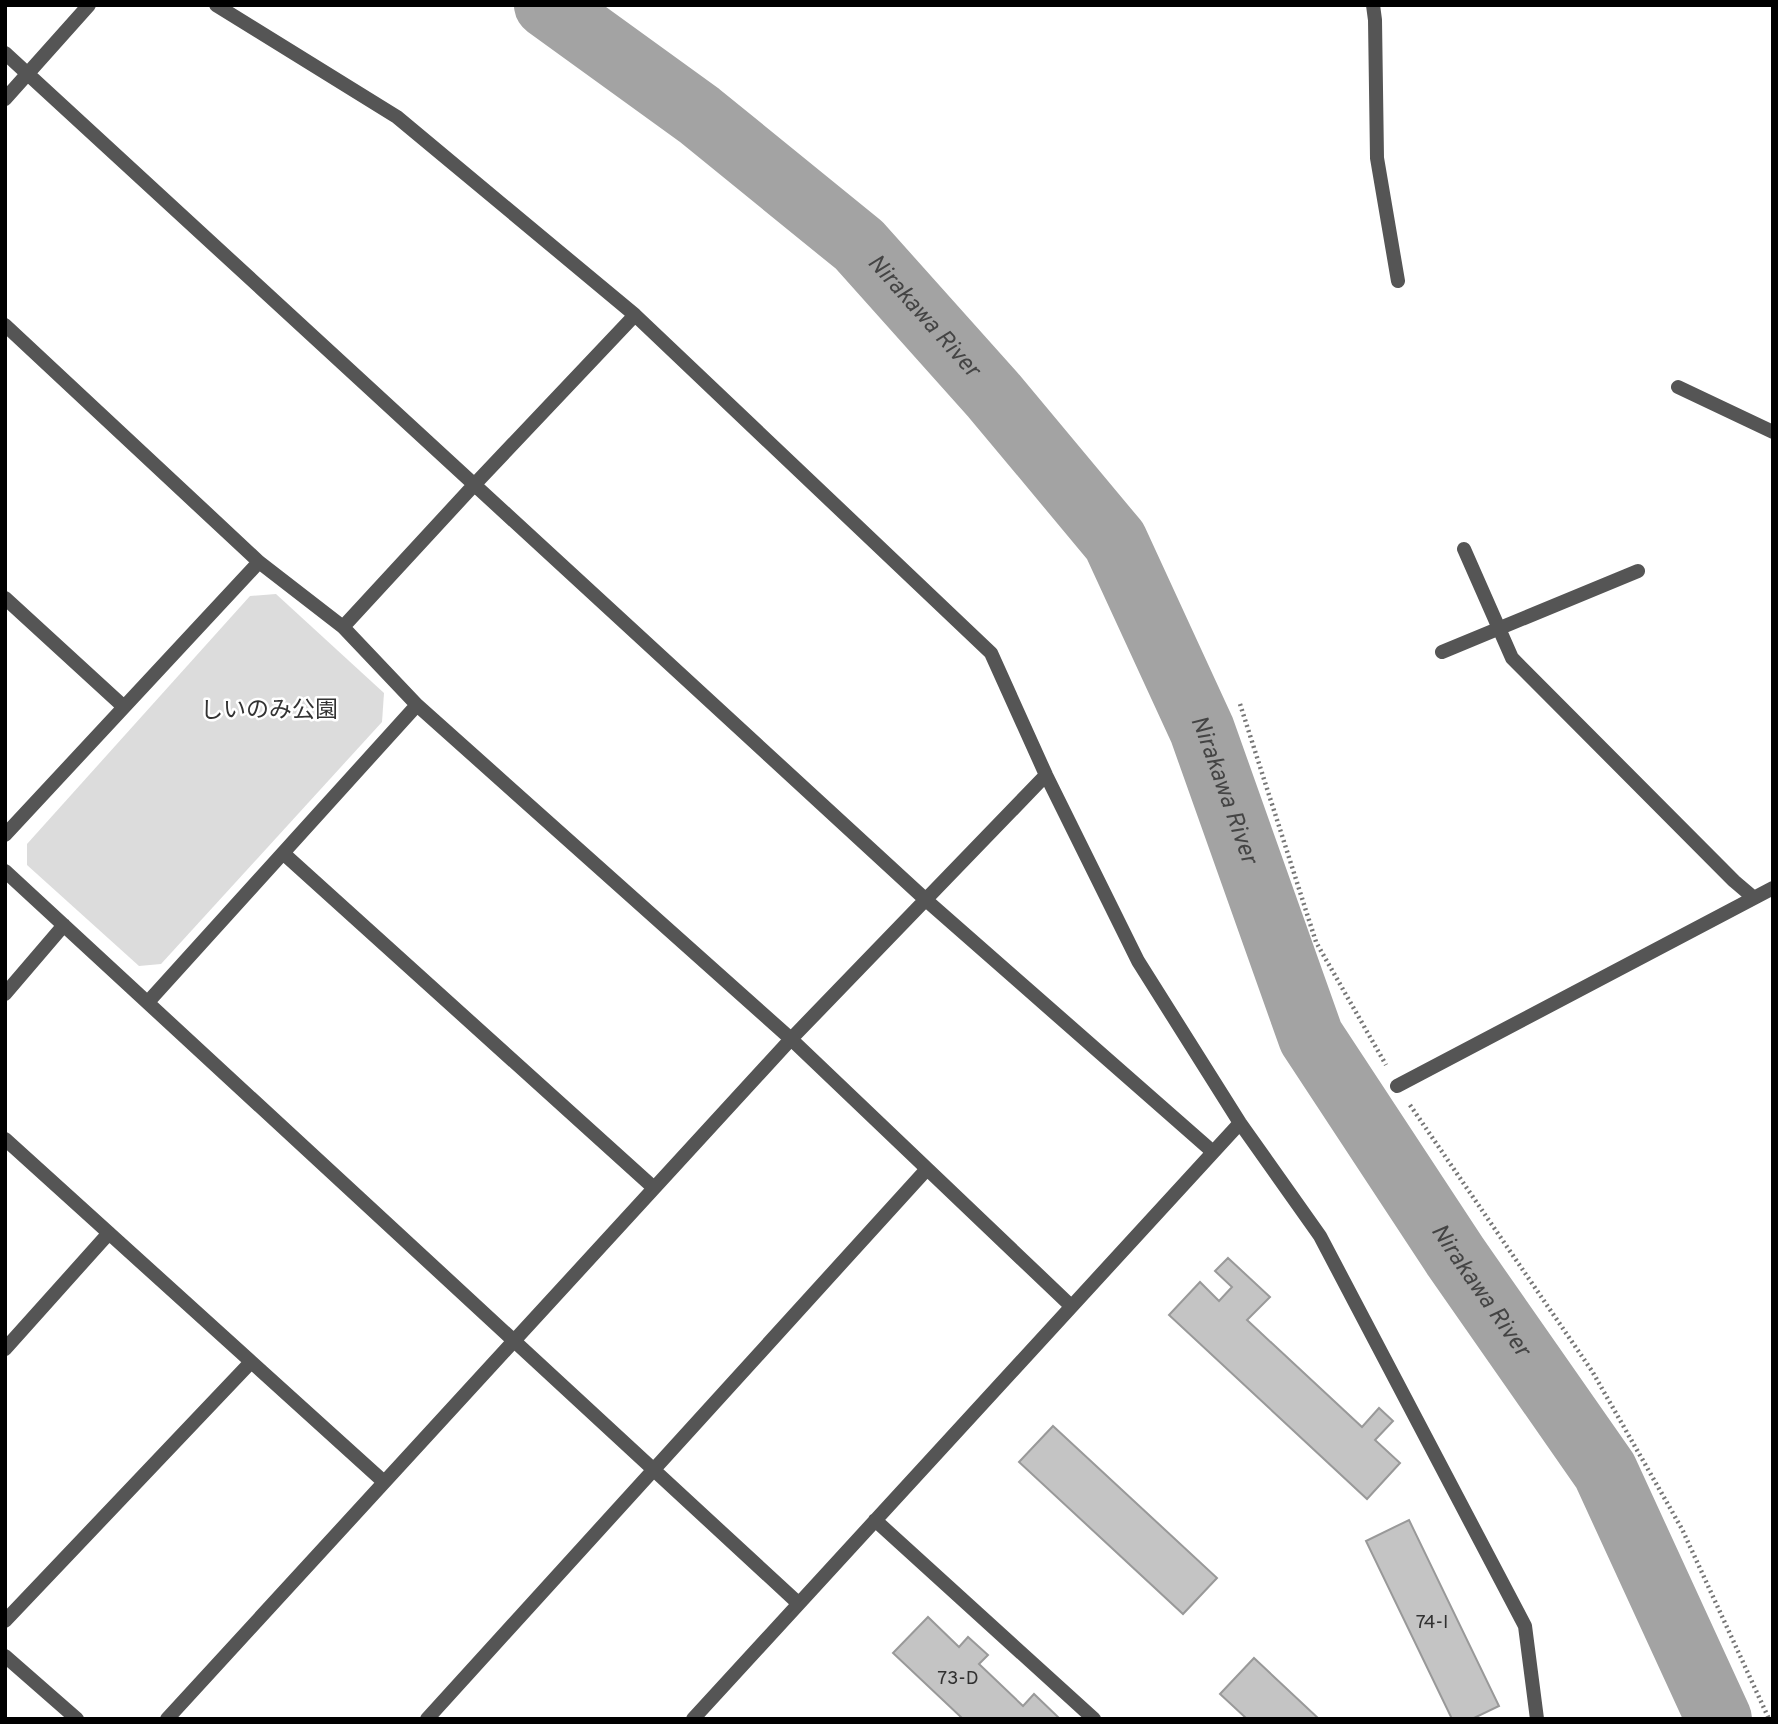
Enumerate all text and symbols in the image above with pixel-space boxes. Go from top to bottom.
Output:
water label: Nirakawa River [860,249,987,386]
park label: しいのみ公園 [200,697,338,726]
water label: Nirakawa River [1183,711,1264,870]
water label: Nirakawa River [1423,1219,1537,1365]
house number: 74-I [1416,1611,1448,1635]
house number: 73-D [937,1667,979,1691]

